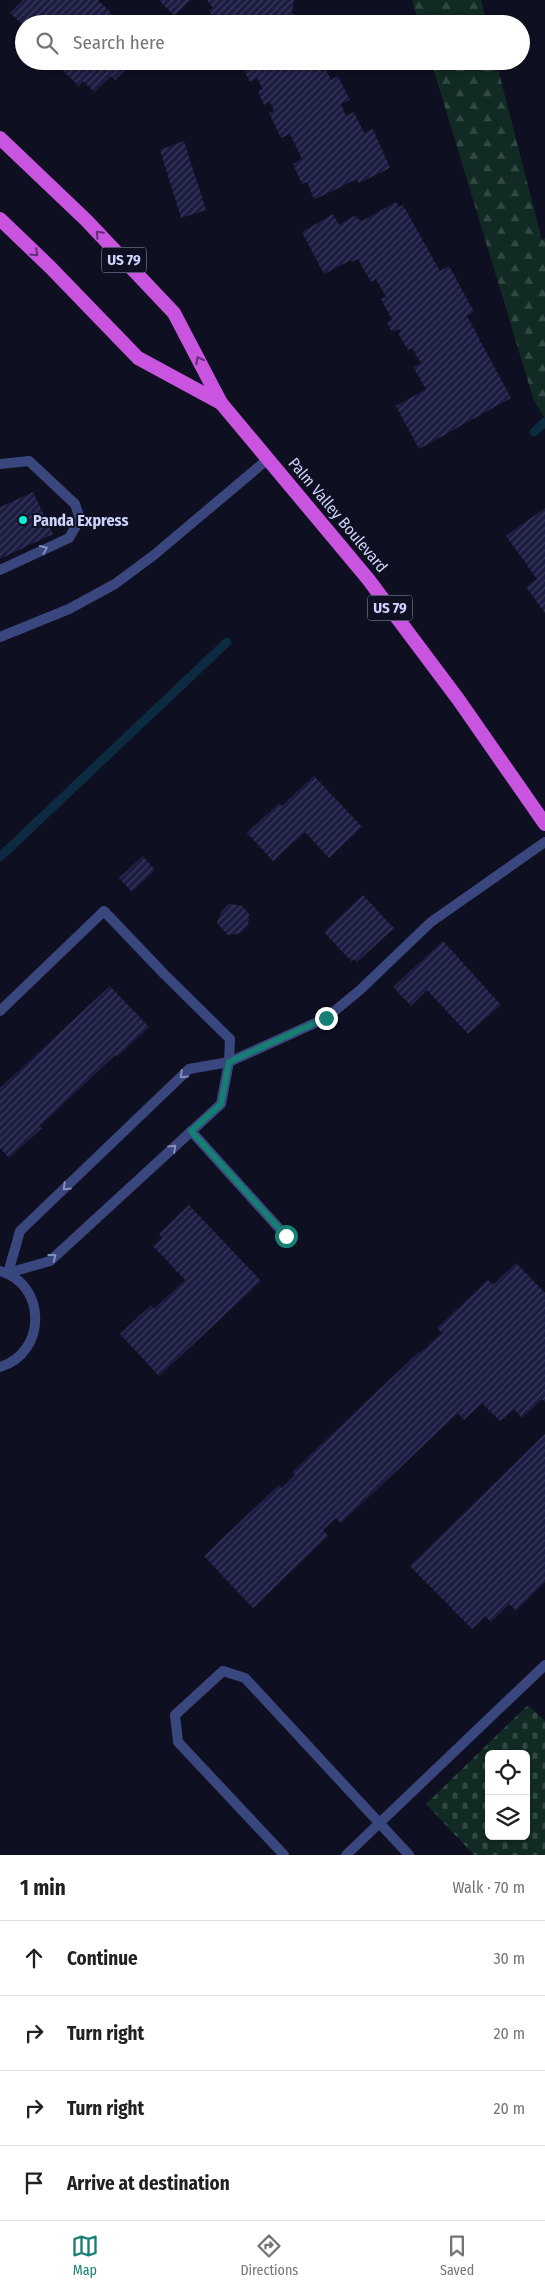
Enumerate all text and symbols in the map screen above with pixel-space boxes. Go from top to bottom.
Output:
search box [15,15,530,70]
icon: search [33,29,61,57]
text: Search here [73,31,165,54]
one-way arrow [96,230,105,239]
one-way arrow [30,247,39,256]
road number: US 79 [102,248,146,272]
one-way arrow [195,356,205,365]
street label: Palm Valley Boulevard [285,454,391,576]
place label: Panda Express [33,511,129,530]
marker: Panda Express [17,514,29,526]
one-way arrow [39,545,48,556]
road number: US 79 [368,596,412,620]
route end [315,1007,338,1030]
one-way arrow [180,1069,189,1078]
one-way arrow [168,1145,177,1154]
one-way arrow [62,1181,71,1190]
route start [275,1225,298,1248]
one-way arrow [48,1254,57,1263]
map controls [485,1750,530,1840]
button: locate [485,1750,530,1795]
button: layers [485,1795,530,1840]
text: 1 min [20,1875,66,1901]
text: Walk · 70 m [453,1878,525,1897]
icon: ahead [20,1944,48,1972]
text: Continue [67,1947,138,1970]
text: 30 m [493,1949,525,1968]
icon: right [20,2019,48,2047]
text: Turn right [67,2022,144,2045]
text: 20 m [494,2024,525,2043]
icon: right [20,2094,48,2122]
text: Turn right [67,2097,144,2120]
text: 20 m [494,2099,525,2118]
icon: arrive [20,2169,48,2197]
text: Arrive at destination [67,2172,230,2195]
tab: Map [71,2232,99,2279]
tab: Directions [240,2232,298,2279]
tab: Saved [440,2232,474,2279]

